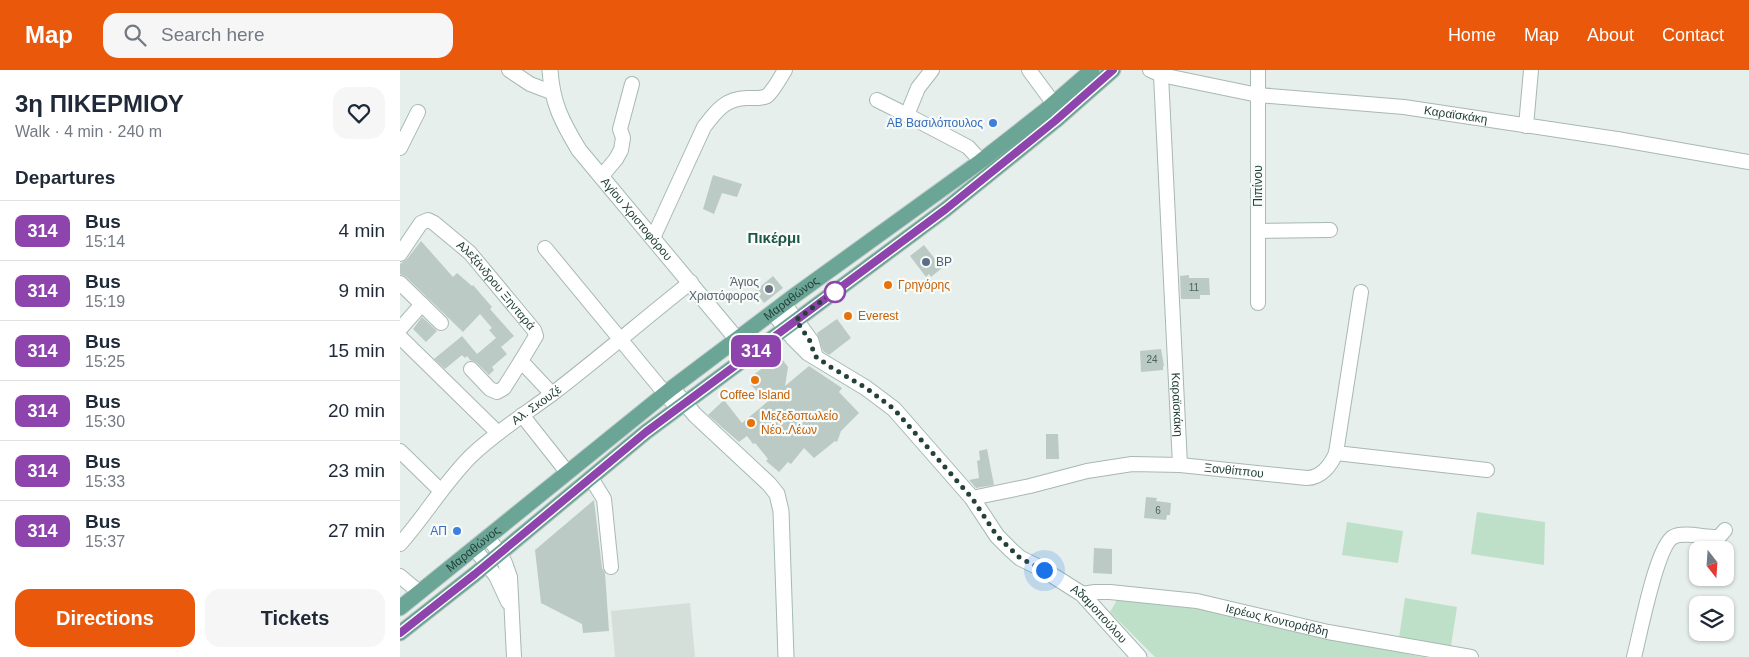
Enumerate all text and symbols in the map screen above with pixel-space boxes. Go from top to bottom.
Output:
search box [103,13,453,58]
text: Map [25,21,73,48]
icon: search [121,21,149,49]
text: Search here [161,24,265,45]
text: Home [1448,25,1496,45]
text: Map [1524,25,1559,45]
text: About [1587,25,1634,45]
text: Contact [1662,25,1724,45]
button: heart [333,87,385,139]
text: 3η ΠΙΚΕΡΜΙΟΥ [15,90,184,117]
street label: Καραϊσκάκη [1423,103,1489,126]
place label: ΑΒ Βασιλόπουλος [887,116,983,130]
marker: ΑΒ Βασιλόπουλος [987,117,999,129]
text: Walk · 4 min · 240 m [15,123,162,140]
street label: Πιπίνου [1251,165,1265,207]
text: Departures [15,167,115,188]
street label: Αγίου Χριστοφόρου [598,175,675,263]
text: Bus [85,211,121,232]
text: 4 min [339,220,385,241]
text: 314 [27,221,58,241]
district label: Πικέρμι [748,229,800,246]
text: 15:14 [85,233,125,250]
street label: Αλεξάνδρου Ξηνταρά [454,238,538,333]
place label: BP [936,255,952,269]
marker: BP [920,256,932,268]
text: Bus [85,271,121,292]
street label: Μαραθώνος [761,273,822,323]
place label: Άγιος Χριστόφορος [689,275,759,303]
place label: Γρηγόρης [898,278,950,292]
marker: Γρηγόρης [882,279,894,291]
text: 9 min [339,280,385,301]
text: 314 [27,281,58,301]
unlabelled marker [824,281,846,303]
house number: 11 [1189,282,1200,293]
marker: Άγιος Χριστόφορος [763,283,775,295]
text: 15:19 [85,293,125,310]
place label: Everest [858,309,899,323]
marker: Everest [842,310,854,322]
text: Bus [85,331,121,352]
line badge: 314 [727,335,785,367]
text: 15 min [328,340,385,361]
text: 314 [27,341,58,361]
text: 314 [741,341,771,361]
text: 15:25 [85,353,125,370]
house number: 24 [1146,354,1158,365]
street label: Καραϊσκάκη [1169,372,1186,437]
marker: Coffee Island [749,374,761,386]
street label: Αλ. Σκουζέ [509,382,564,428]
place label: Coffee Island [720,388,790,402]
text: Bus [85,391,121,412]
text: 20 min [328,400,385,421]
text: 314 [27,401,58,421]
place label: Μεζεδοπωλείο Νέο..Λέων [761,409,838,437]
text: 15:30 [85,413,125,430]
marker: Μεζεδοπωλείο Νέο..Λέων [745,417,757,429]
text: Bus [85,451,121,472]
text: 23 min [328,460,385,481]
text: 314 [27,461,58,481]
street label: Ξανθίππου [1204,461,1264,481]
text: 15:33 [85,473,125,490]
house number: 6 [1155,505,1161,516]
text: Bus [85,511,121,532]
text: 27 min [328,520,385,541]
text: 314 [27,521,58,541]
street label: Μαραθώνος [443,523,503,575]
place label: ΑΠ [430,524,447,538]
marker: ΑΠ [451,525,463,537]
text: 15:37 [85,533,125,550]
north arrow [1689,541,1734,586]
map controls [1689,541,1734,641]
your location [1032,558,1057,583]
street label: Αδαμοπούλου [1068,582,1130,646]
button: Directions [15,589,195,647]
button: Tickets [205,589,385,647]
button: layers [1689,596,1734,641]
street label: Ιερέως Κοντοράβδη [1224,601,1330,639]

